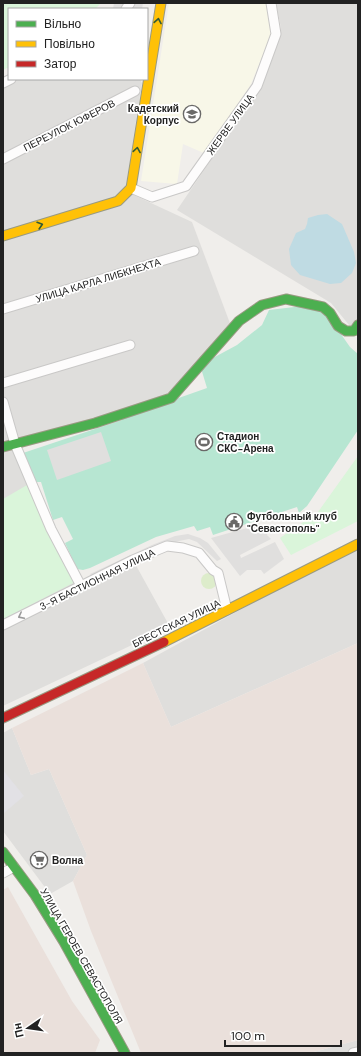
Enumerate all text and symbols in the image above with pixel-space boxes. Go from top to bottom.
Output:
legend [8,8,148,80]
text: Вільно [44,16,82,32]
one-way arrow [153,18,162,24]
text: Повільно [44,36,95,52]
text: Затор [44,56,77,72]
street label: ЖЕРВЕ УЛИЦА [204,91,257,157]
street label: ПЕРЕУЛОК ЮФЕРОВ [21,97,118,154]
place label: Кадетский Корпус [128,102,179,127]
school or university icon: Кадетский Корпус [182,104,202,124]
one-way arrow [132,146,141,153]
one-way arrow [37,221,44,230]
street label: УЛИЦА КАРЛА ЛИБКНЕХТА [34,255,163,306]
place label: Стадион СКС-Арена [217,430,274,455]
sports icon: Стадион СКС-Арена [194,432,214,452]
place label: Футбольный клуб "Севастополь" [247,510,337,535]
public building icon: Футбольный клуб "Севастополь" [224,512,244,532]
street label: 3-Я БАСТИОННАЯ УЛИЦА [37,546,157,613]
street label: БРЕСТСКАЯ УЛИЦА [130,596,223,650]
one-way arrow [18,611,25,619]
supermarket icon: Волна [29,850,49,870]
place label: Волна [52,854,83,867]
street label: УЛИЦА ГЕРОЕВ СЕВАСТОПОЛЯ [37,886,126,1026]
north arrow [8,1008,48,1048]
text: Пн [10,1022,27,1039]
scale bar [225,1022,341,1048]
text: 100 m [231,1028,265,1044]

